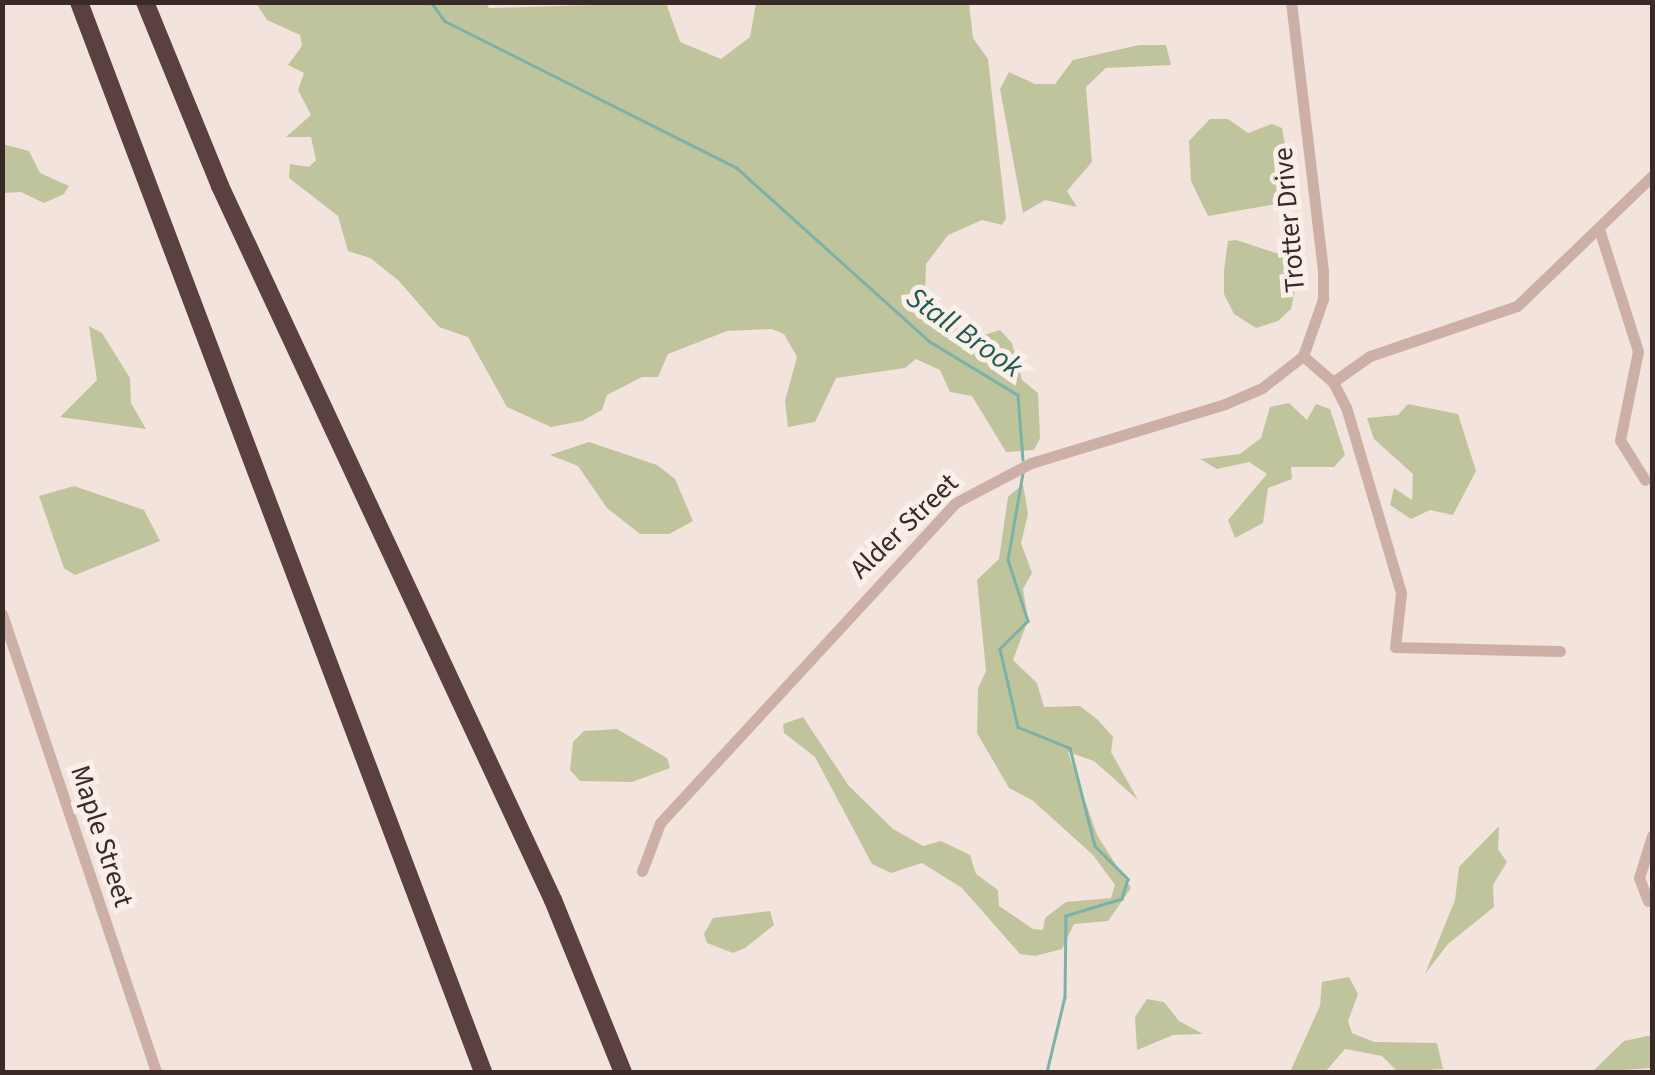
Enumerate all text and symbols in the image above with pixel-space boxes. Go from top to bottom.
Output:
street label: Trotter Drive [1266,146,1312,294]
water label: Stall Brook [899,280,1029,386]
street label: Alder Street [843,466,965,586]
street label: Maple Street [63,761,141,911]

